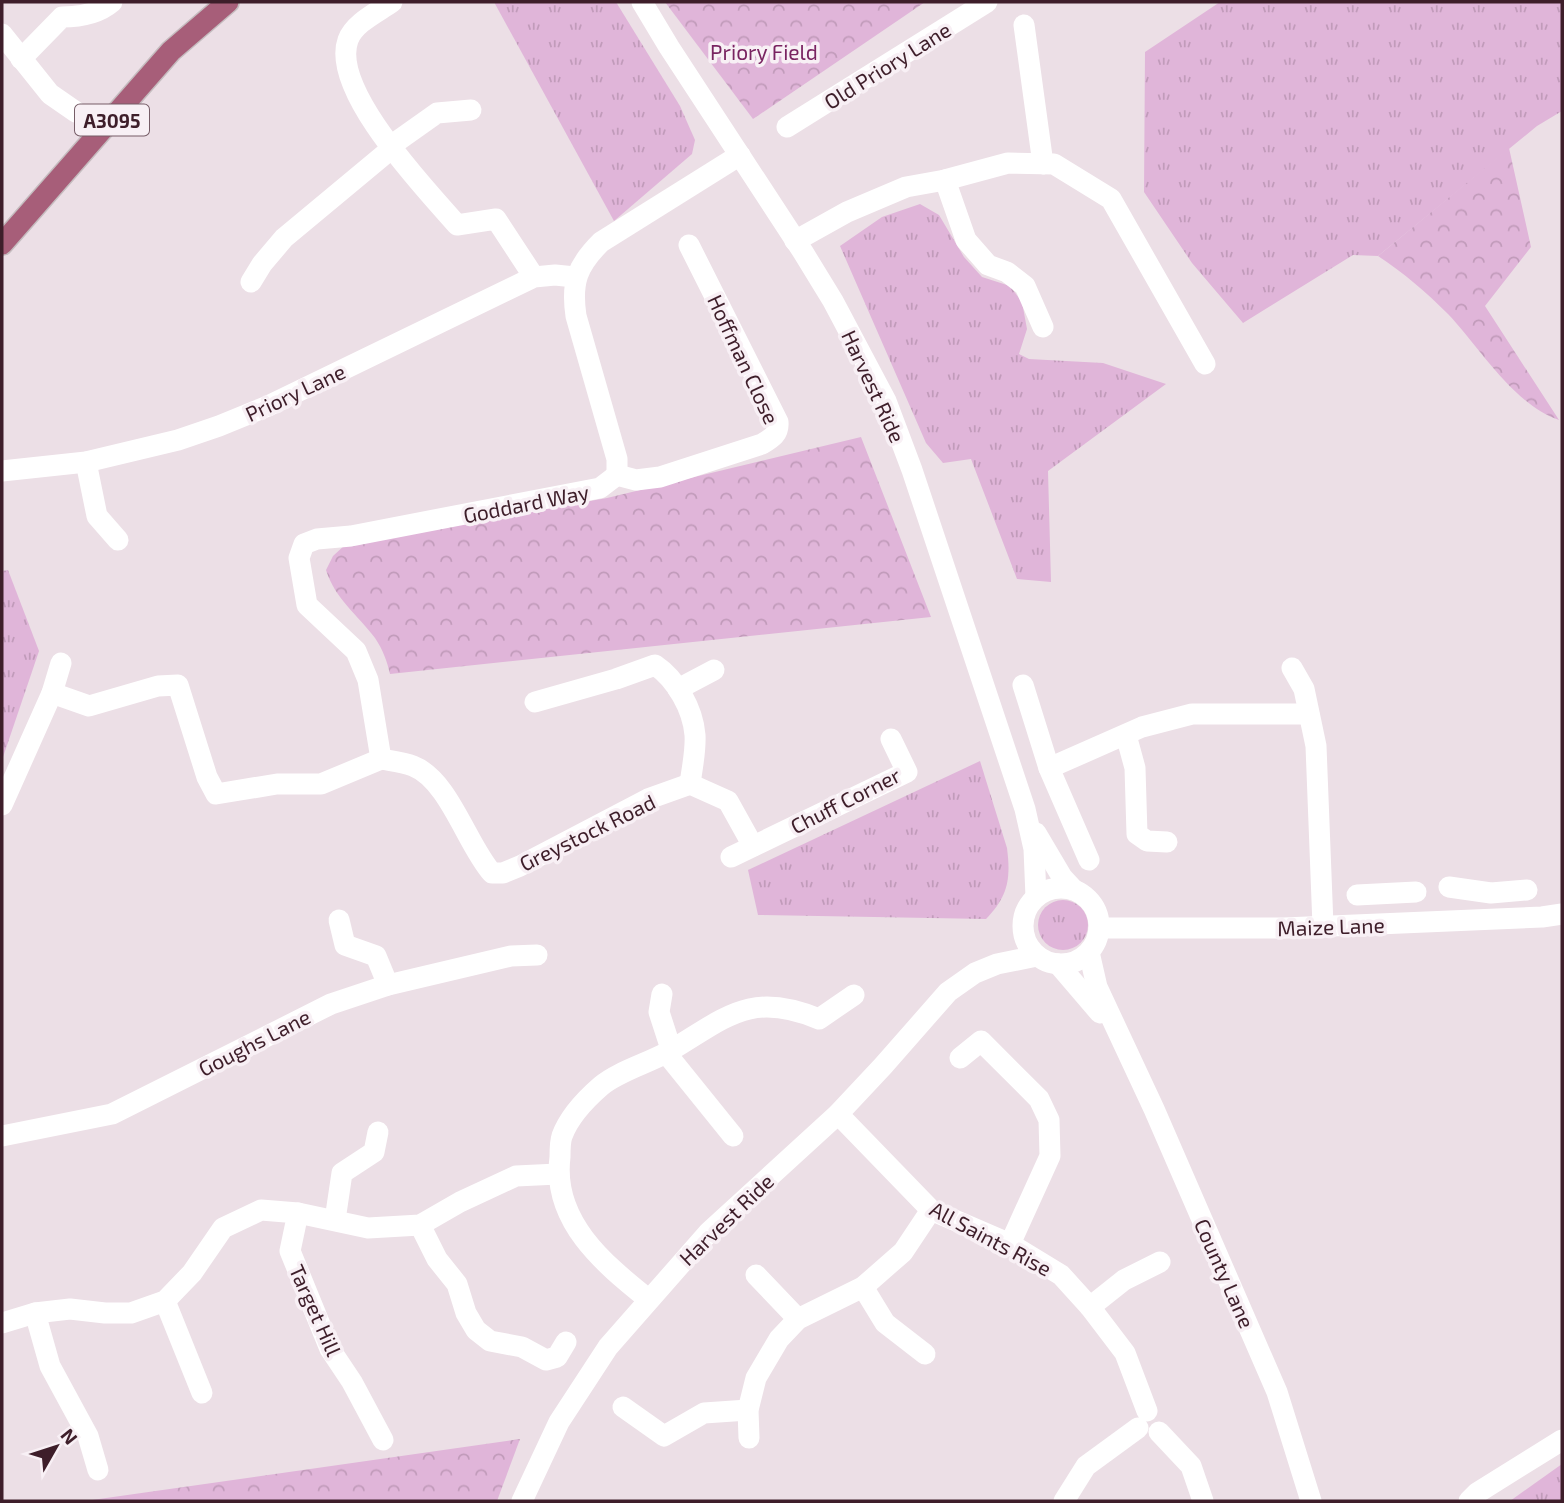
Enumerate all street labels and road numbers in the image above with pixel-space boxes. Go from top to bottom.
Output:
street label: Old Priory Lane [819,16,955,114]
road number: A3095 [75,104,149,136]
street label: Hoffman Close [703,290,785,428]
street label: Harvest Ride [837,326,911,446]
street label: Priory Lane [241,358,349,426]
street label: Goddard Way [461,479,591,527]
street label: Chuff Corner [786,761,905,838]
street label: Greystock Road [515,788,659,876]
street label: Maize Lane [1277,912,1385,940]
street label: Goughs Lane [194,1003,314,1081]
street label: Harvest Ride [674,1168,778,1270]
street label: All Saints Rise [926,1196,1056,1280]
street label: County Lane [1190,1214,1260,1332]
street label: Target Hill [285,1260,348,1360]

